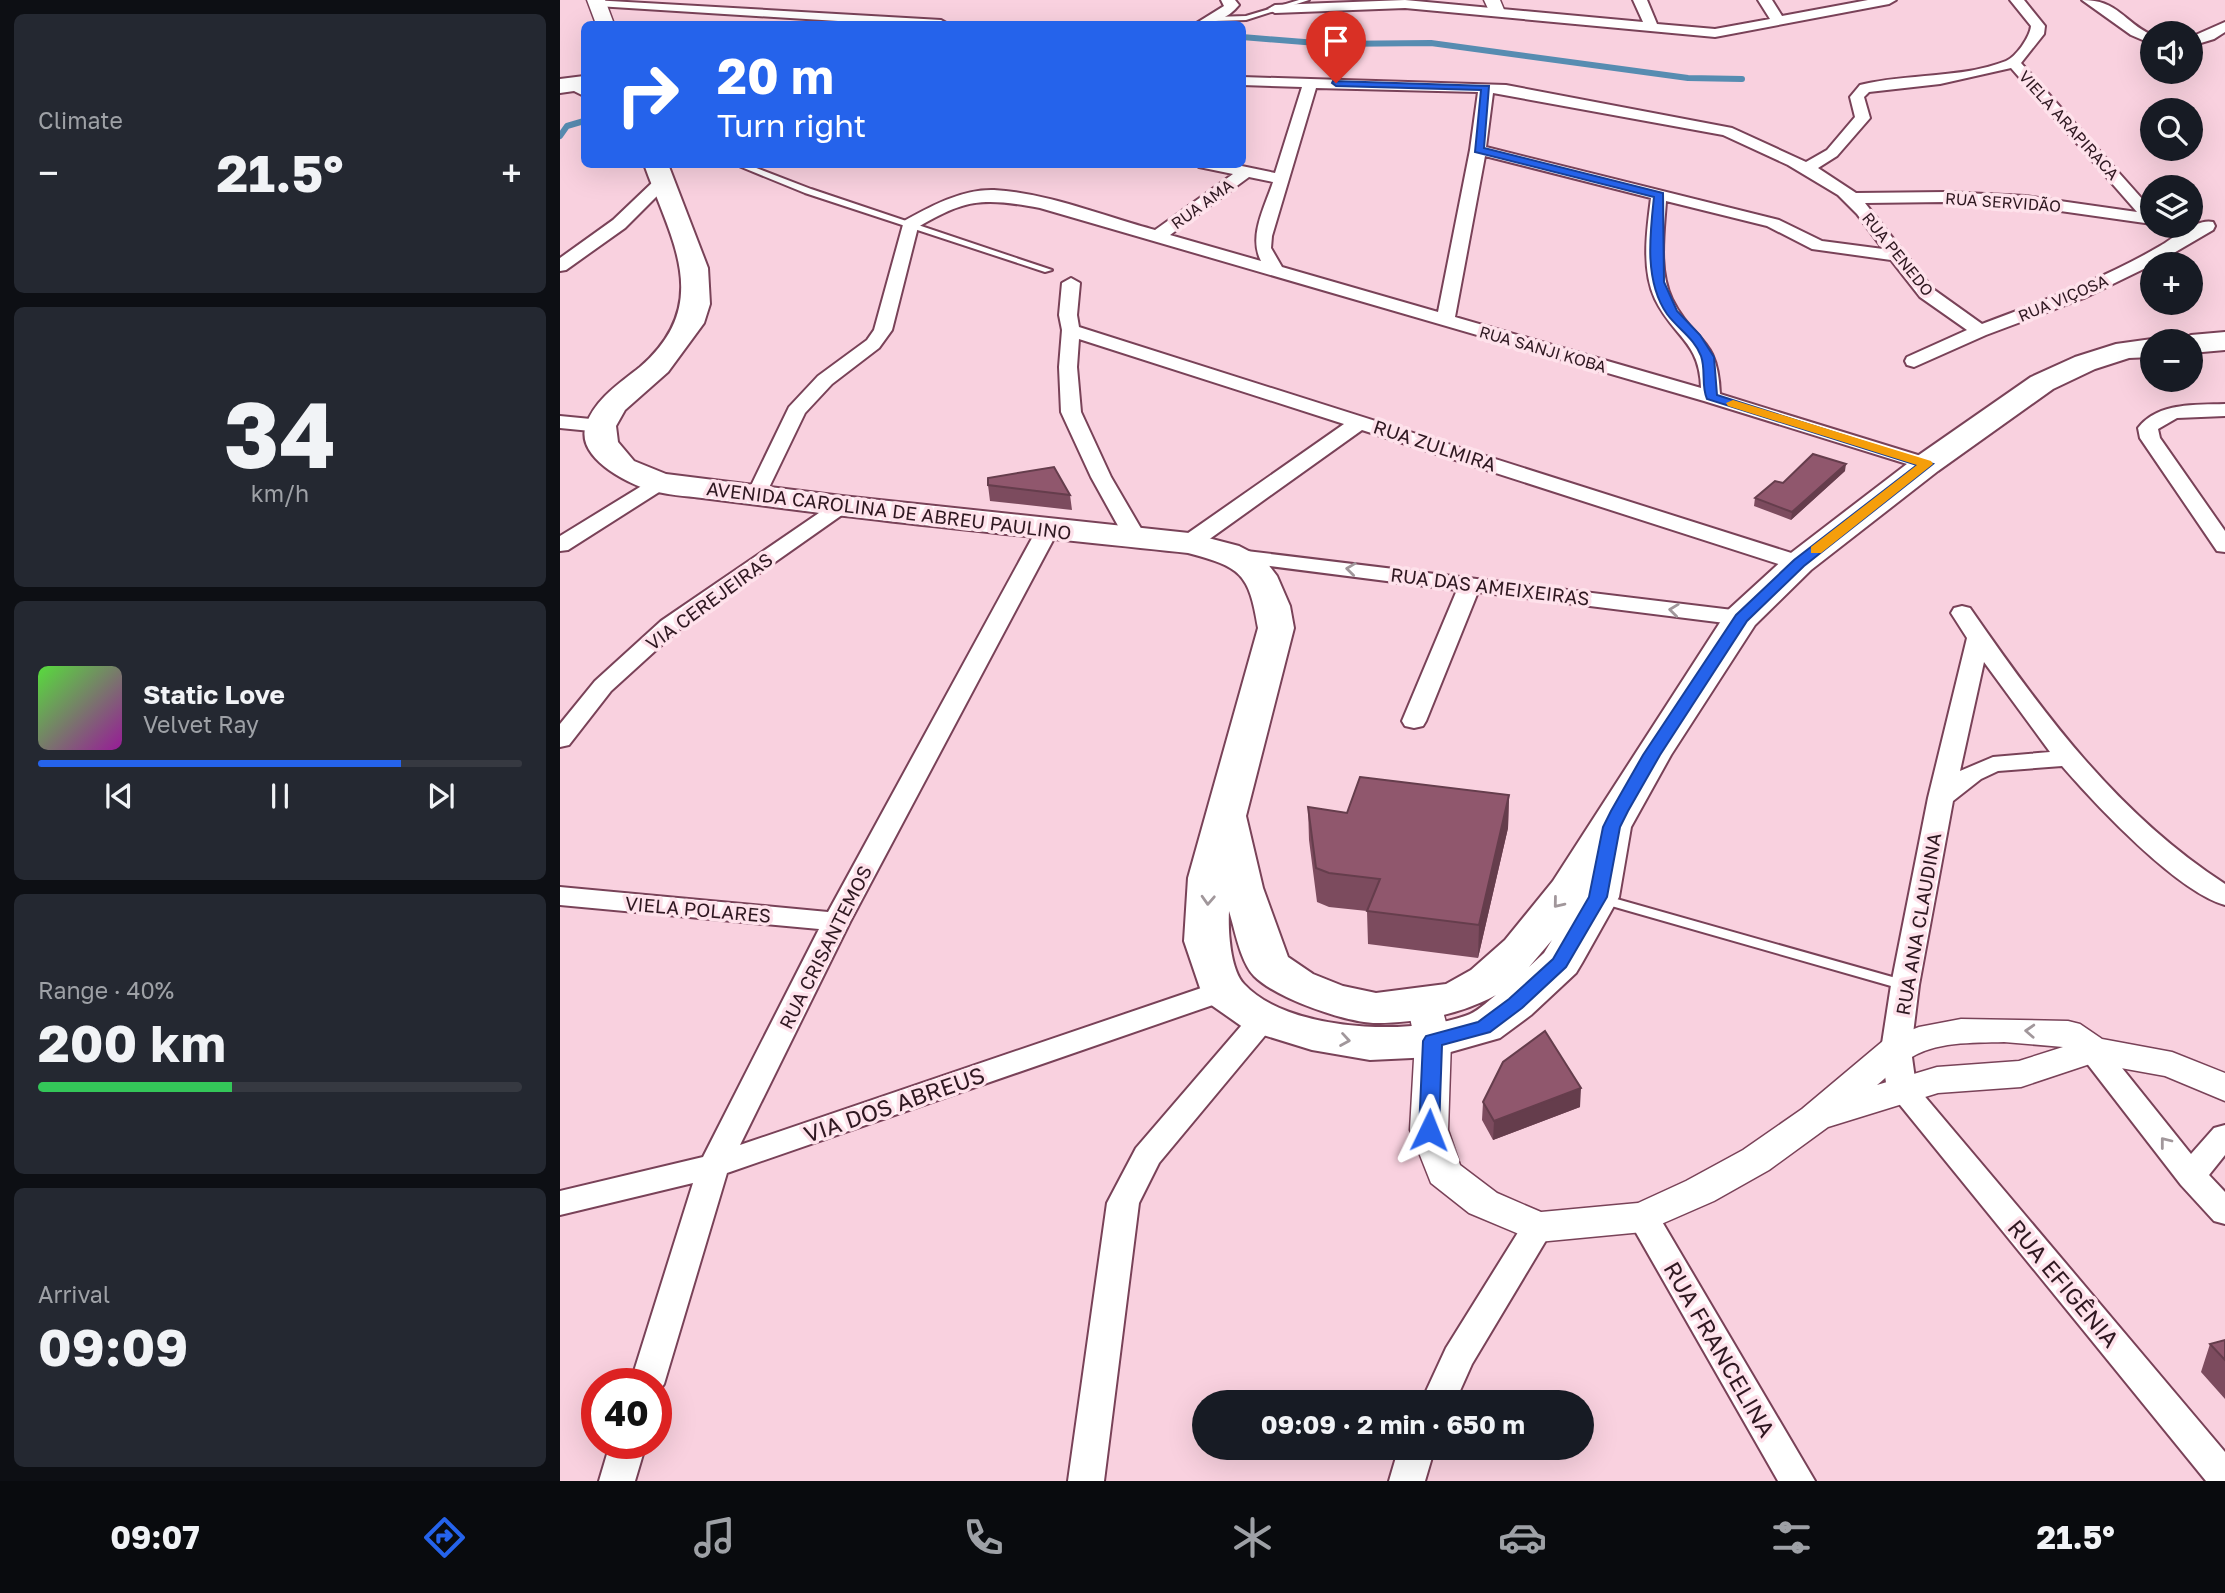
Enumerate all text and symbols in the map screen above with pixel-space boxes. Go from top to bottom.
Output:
pin [1306,11,1366,83]
map controls [2140,21,2203,392]
button: sound [2140,21,2203,84]
icon: arrive [1317,22,1355,60]
text: 20 m [717,46,834,105]
icon: right [602,49,693,140]
street label: VIELA ARAPIRACA [2015,66,2124,184]
button: search [2140,98,2203,161]
text: Climate [38,106,123,134]
text: Turn right [717,106,866,144]
text: 21.5° [216,141,344,203]
text: − [38,150,59,195]
text: + [501,150,522,195]
street label: RUA AMA [1167,175,1237,233]
button: layers [2140,175,2203,238]
street label: RUA SERVIDÃO [1944,188,2062,216]
street label: RUA PENEDO [1858,208,1938,300]
button: + [2140,252,2203,315]
street label: RUA VIÇOSA [2015,270,2111,326]
street label: RUA SANJI KOBA [1477,321,1609,377]
button: − [2140,329,2203,392]
text: 34 [224,379,336,488]
street label: RUA ZULMIRA [1371,414,1499,476]
street label: AVENIDA CAROLINA DE ABREU PAULINO [705,476,1073,544]
text: km/h [251,479,309,507]
street label: VIA CEREJEIRAS [641,547,777,655]
one-way arrow [1345,562,1356,577]
street label: RUA DAS AMEIXEIRAS [1389,562,1591,610]
one-way arrow [1668,602,1679,617]
text: Static Love [143,679,285,710]
text: Velvet Ray [143,710,259,738]
icon: previous [100,777,138,815]
icon: pause [261,777,299,815]
icon: next [422,777,460,815]
street label: RUA ANA CLAUDINA [1891,831,1945,1017]
street label: RUA CRISANTEMOS [774,861,876,1033]
street label: VIELA POLARES [624,891,772,927]
one-way arrow [1200,895,1215,906]
one-way arrow [1554,895,1567,907]
text: Range · 40% [38,976,174,1004]
text: 200 km [38,1011,226,1073]
one-way arrow [2024,1024,2035,1039]
one-way arrow [1339,1032,1351,1047]
street label: VIA DOS ABREUS [800,1060,988,1148]
position arrow [1392,1093,1466,1167]
one-way arrow [2160,1137,2173,1149]
street label: RUA EFIGÊNIA [2003,1213,2125,1353]
street label: RUA FRANCELINA [1658,1256,1782,1442]
text: Arrival [38,1280,110,1308]
text: 09:09 [38,1315,188,1377]
speed limit sign: 40 [581,1368,672,1459]
text: 09:09 · 2 min · 650 m [1261,1409,1525,1440]
icon: directions [420,1513,469,1562]
icon: music [690,1513,739,1562]
icon: phone [959,1513,1008,1562]
icon: climate [1228,1513,1277,1562]
icon: car [1498,1513,1547,1562]
icon: filters [1767,1513,1816,1562]
text: 09:07 [110,1518,200,1556]
text: 21.5° [2037,1518,2115,1556]

